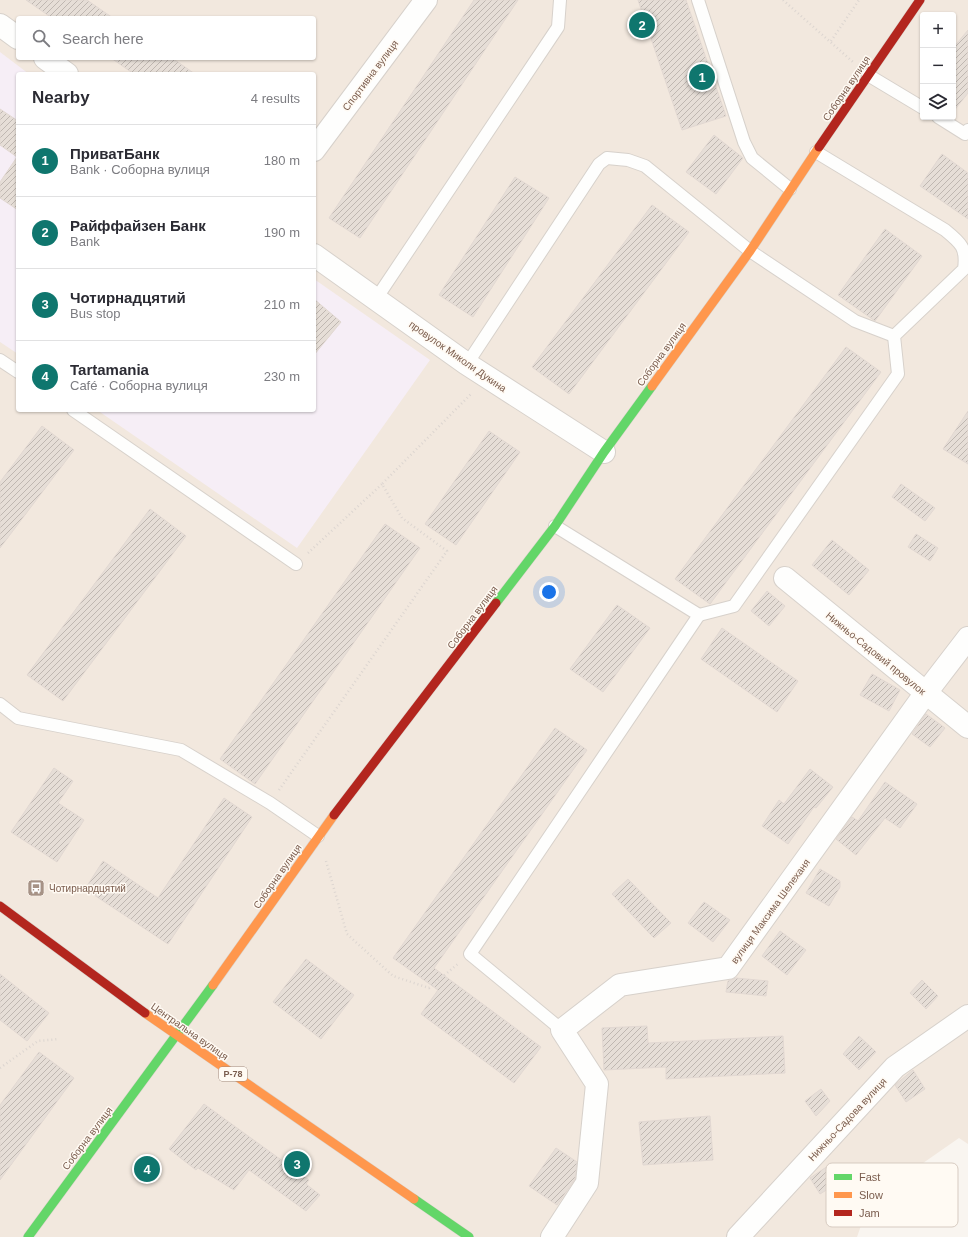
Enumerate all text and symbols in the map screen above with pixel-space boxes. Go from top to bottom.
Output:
pin: 2 [629,10,655,40]
map controls [920,12,956,120]
button: + [920,12,956,48]
search box [16,16,316,60]
icon: search [30,27,52,49]
text: Search here [62,30,144,47]
street label: Спортивна вулиця [340,38,400,113]
button: − [920,48,956,84]
street label: Соборна вулиця [821,54,872,123]
pin: 1 [689,62,715,92]
button: layers [920,84,956,120]
text: Nearby [32,88,90,107]
text: 4 results [251,91,300,106]
text: ПриватБанк [70,145,160,162]
text: 1 [41,153,49,168]
text: 180 m [264,153,300,168]
text: Bank · Соборна вулиця [70,162,210,177]
text: Райффайзен Банк [70,217,206,234]
text: 2 [41,225,49,240]
text: 190 m [264,225,300,240]
text: Bank [70,234,100,249]
text: Чотирнадцятий [70,289,186,306]
text: 3 [41,297,49,312]
text: 210 m [264,297,300,312]
text: Bus stop [70,306,121,321]
street label: провулок Миколи Дукина [407,319,509,394]
street label: Соборна вулиця [635,320,688,388]
text: Tartamania [70,361,149,378]
text: 4 [41,369,49,384]
text: 230 m [264,369,300,384]
text: Café · Соборна вулиця [70,378,208,393]
your location [539,582,559,602]
street label: Соборна вулиця [445,584,500,651]
street label: Нижньо-Садовий провулок [824,610,928,697]
street label: Соборна вулиця [251,842,304,911]
street label: вулиця Максима Шелеханя [729,857,812,966]
bus stop icon: Чотирнардцятий [26,878,46,898]
place label: Чотирнардцятий [49,883,126,894]
street label: Центральна вулиця [149,1001,230,1062]
road number: Р-78 [219,1067,247,1081]
street label: Нижньо-Садова вулиця [806,1076,889,1163]
street label: Соборна вулиця [60,1105,115,1172]
pin: 3 [284,1149,310,1179]
pin: 4 [134,1154,160,1184]
legend [826,1163,958,1227]
text: Fast [859,1171,880,1183]
text: Slow [859,1189,883,1201]
text: Jam [859,1207,880,1219]

